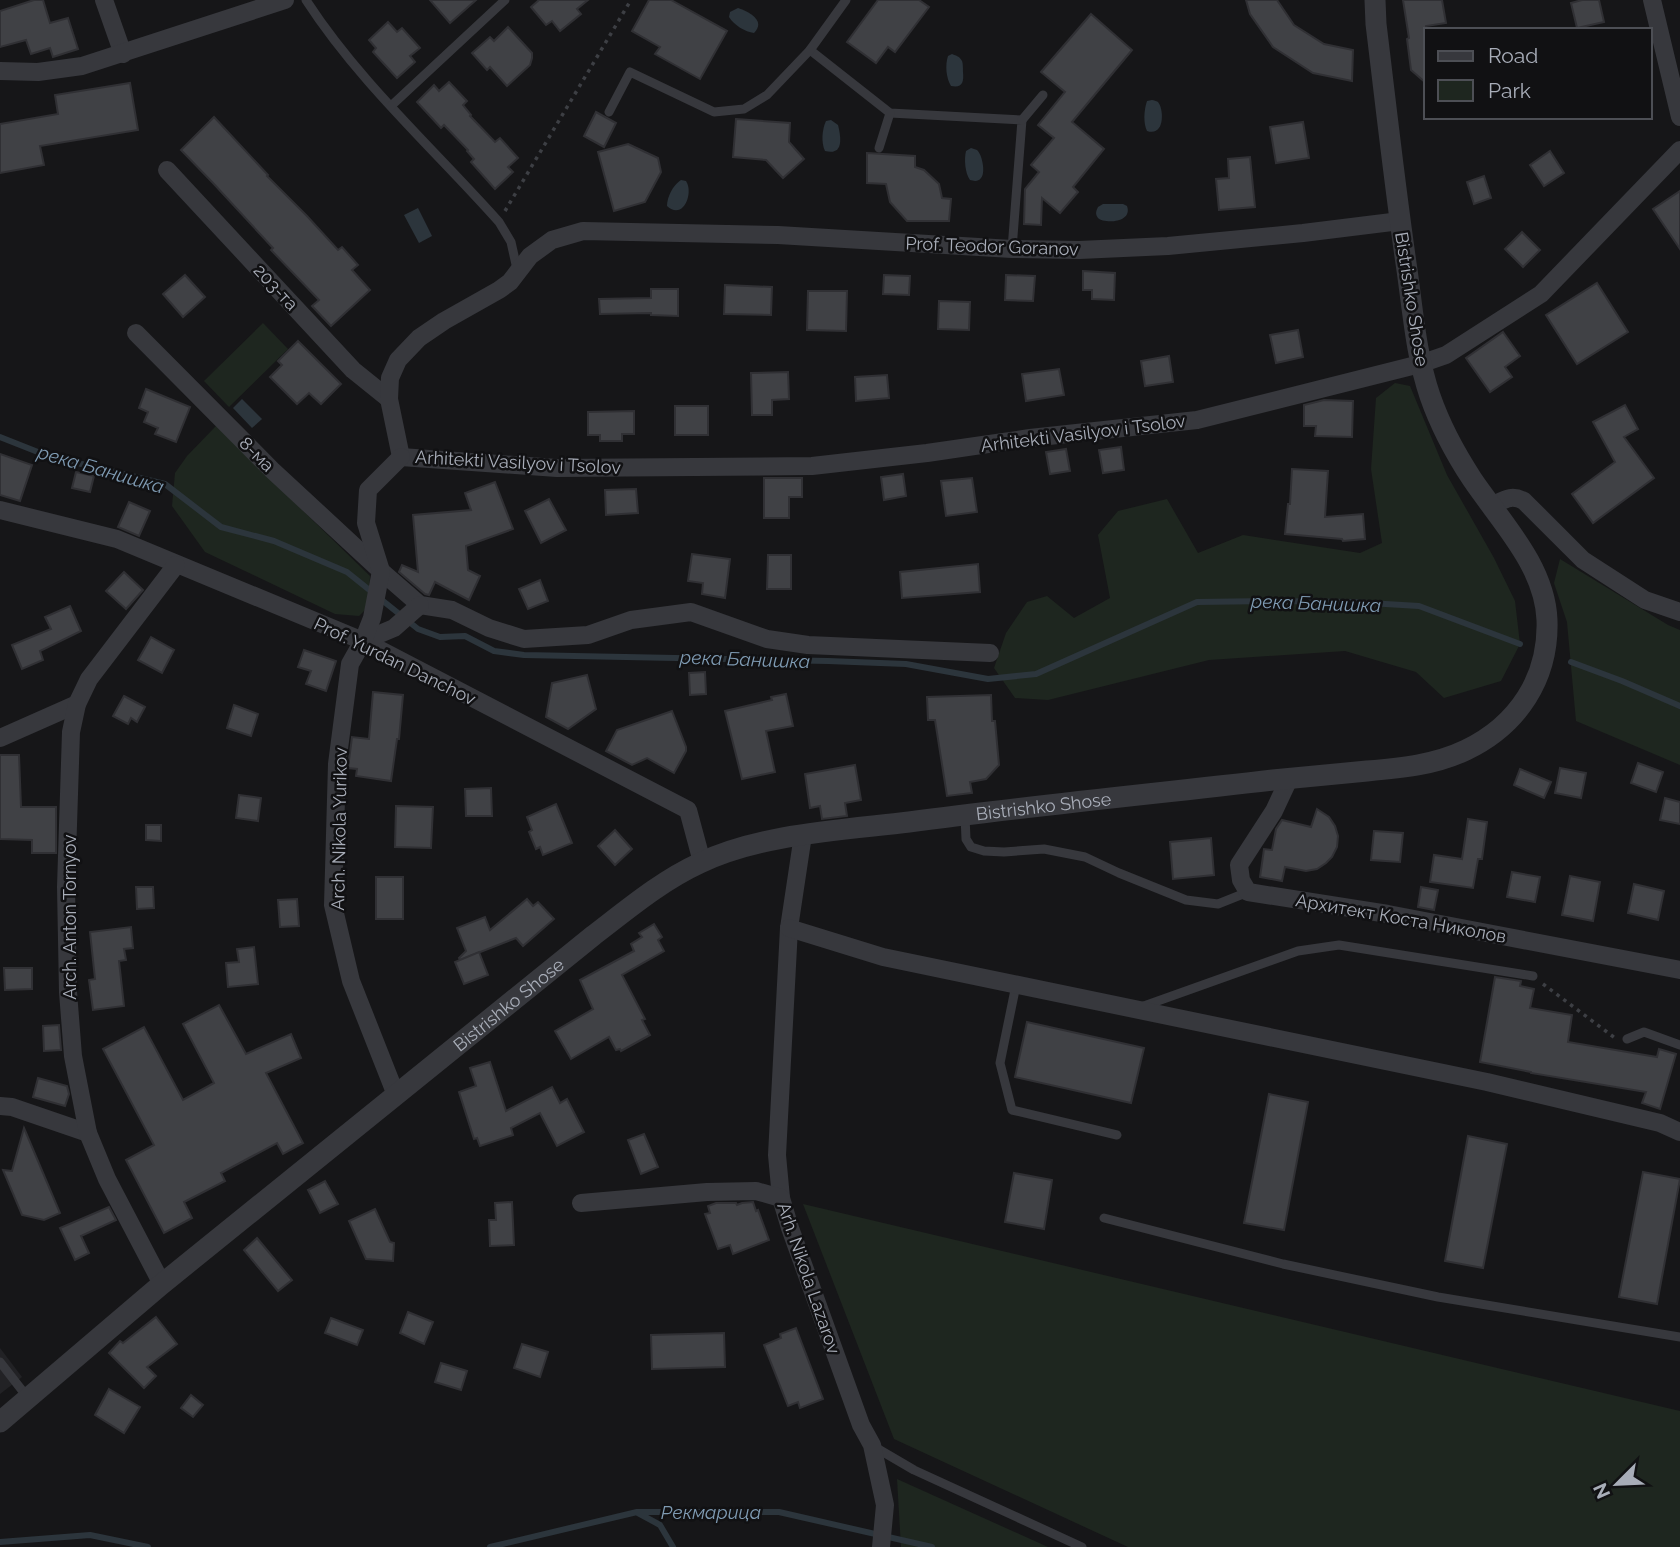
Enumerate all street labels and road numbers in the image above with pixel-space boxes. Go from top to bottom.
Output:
street label: Bistrishko Shose [1391,230,1433,368]
street label: Prof. Teodor Goranov [905,232,1079,260]
street label: 203-та [249,260,303,314]
street label: Arhitekti Vasilyov i Tsolov [979,410,1187,456]
street label: 8-ма [235,432,279,476]
street label: Arhitekti Vasilyov i Tsolov [415,446,622,478]
street label: Prof. Yurdan Danchov [311,613,480,709]
street label: Arch. Nikola Yurikov [327,747,351,911]
street label: Bistrishko Shose [975,788,1113,824]
street label: Arch. Anton Tornyov [59,834,80,1000]
street label: Архитект Коста Николов [1294,889,1508,947]
street label: Bistrishko Shose [449,953,568,1055]
street label: Arh. Nikola Lazarov [773,1199,845,1357]

